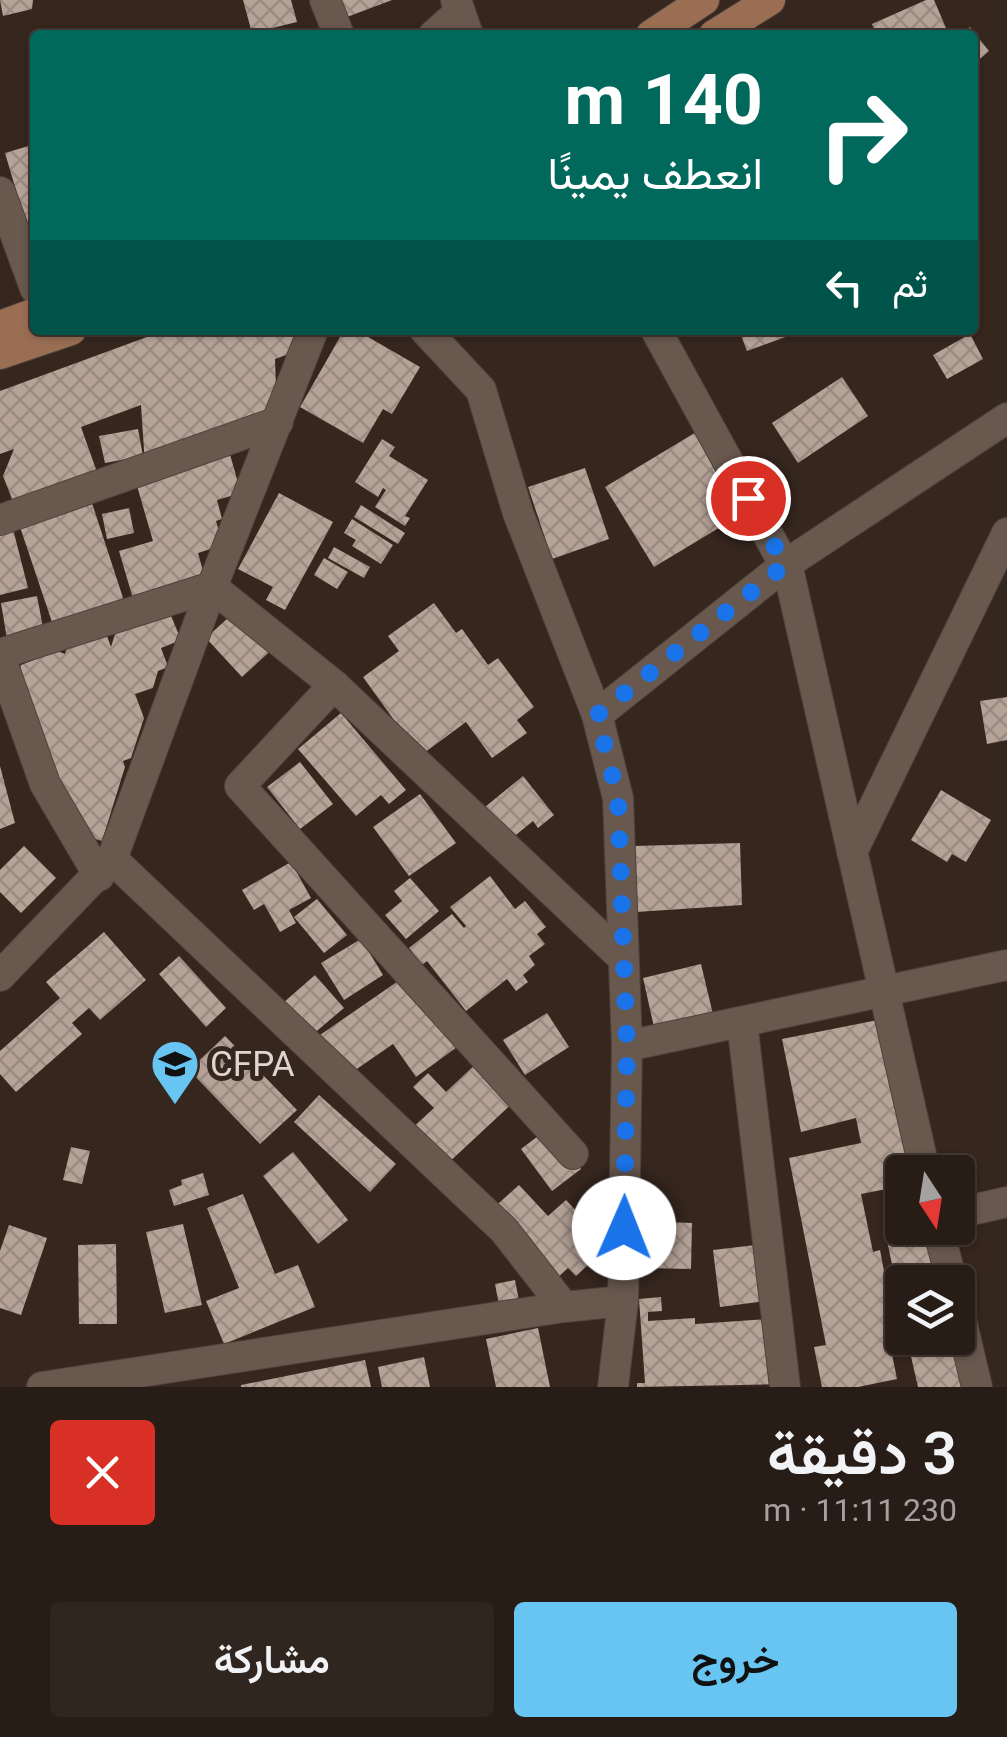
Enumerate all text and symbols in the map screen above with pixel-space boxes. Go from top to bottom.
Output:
text: 140 m [564,59,763,141]
icon: right [798,70,928,200]
text: انعطف يمينًا [548,147,763,200]
icon: left [817,260,872,315]
text: ثم [892,262,928,306]
pin [706,456,791,541]
icon: arrive [721,471,776,526]
school or university icon: CFPA [149,1038,201,1106]
place label: CFPA [210,1044,295,1085]
north arrow [885,1155,975,1245]
map controls [885,1155,975,1355]
position arrow [572,1176,676,1280]
button: layers [885,1265,975,1355]
text: 3 دقيقة [767,1418,957,1489]
button: close [50,1420,155,1525]
text: 230 m · 11:11 [763,1491,957,1529]
button: مشاركة [50,1602,494,1717]
button: خروج [514,1602,957,1717]

